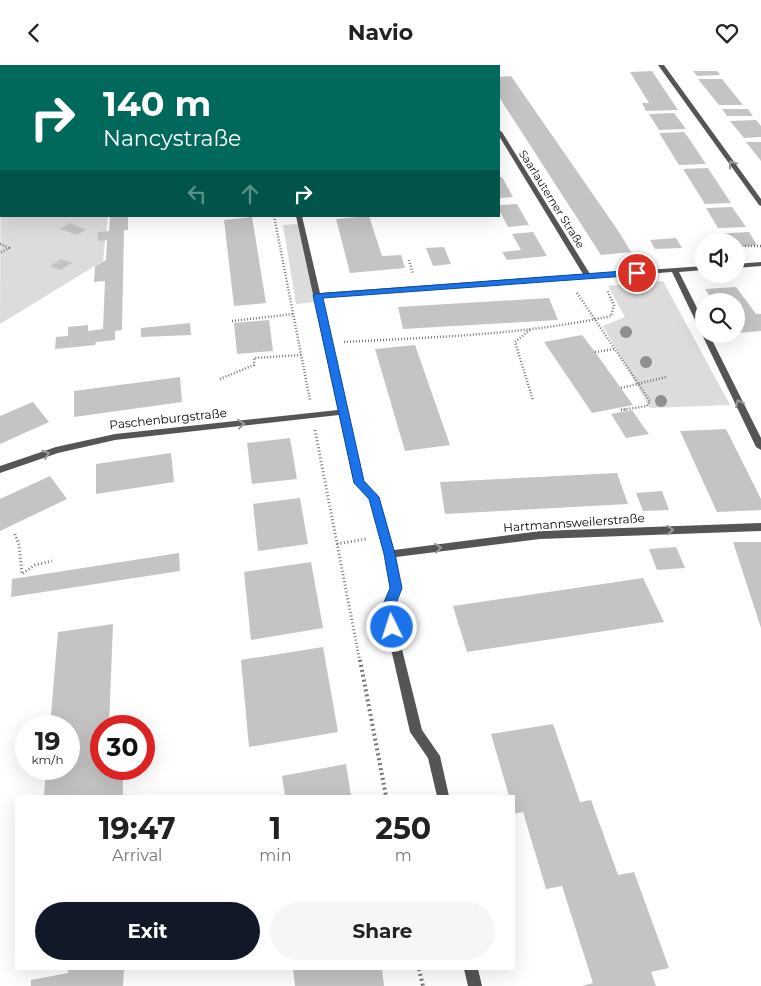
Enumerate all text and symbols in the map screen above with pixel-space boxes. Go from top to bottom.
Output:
icon: back [20,19,48,47]
text: Navio [348,19,413,46]
icon: heart [713,19,741,47]
text: 140 m [103,82,211,125]
icon: right [20,85,85,150]
text: Nancystraße [103,125,241,152]
street label: Saarlauterner Straße [516,147,588,251]
one-way arrow [730,161,738,170]
icon: left [183,180,211,208]
icon: ahead [236,180,264,208]
icon: right [289,180,317,208]
map controls [695,233,745,343]
button: sound [695,233,745,283]
pin [616,252,658,294]
icon: arrive [623,259,651,287]
button: search [695,293,745,343]
one-way arrow [735,399,746,408]
street label: Paschenburgstraße [108,405,227,432]
one-way arrow [237,419,245,430]
one-way arrow [41,450,50,460]
street label: Hartmannsweilerstraße [503,510,645,535]
one-way arrow [666,525,674,536]
one-way arrow [434,543,442,554]
position arrow [365,600,417,652]
speed limit sign: 30 [90,715,155,780]
text: 19 [35,726,60,756]
text: km/h [31,752,64,767]
text: 19:47 [99,810,176,847]
text: 1 [270,810,281,847]
text: 250 [375,810,431,847]
text: Arrival [112,846,162,865]
text: min [259,846,291,865]
text: m [395,846,412,865]
button: Exit [35,902,260,960]
button: Share [270,902,495,960]

